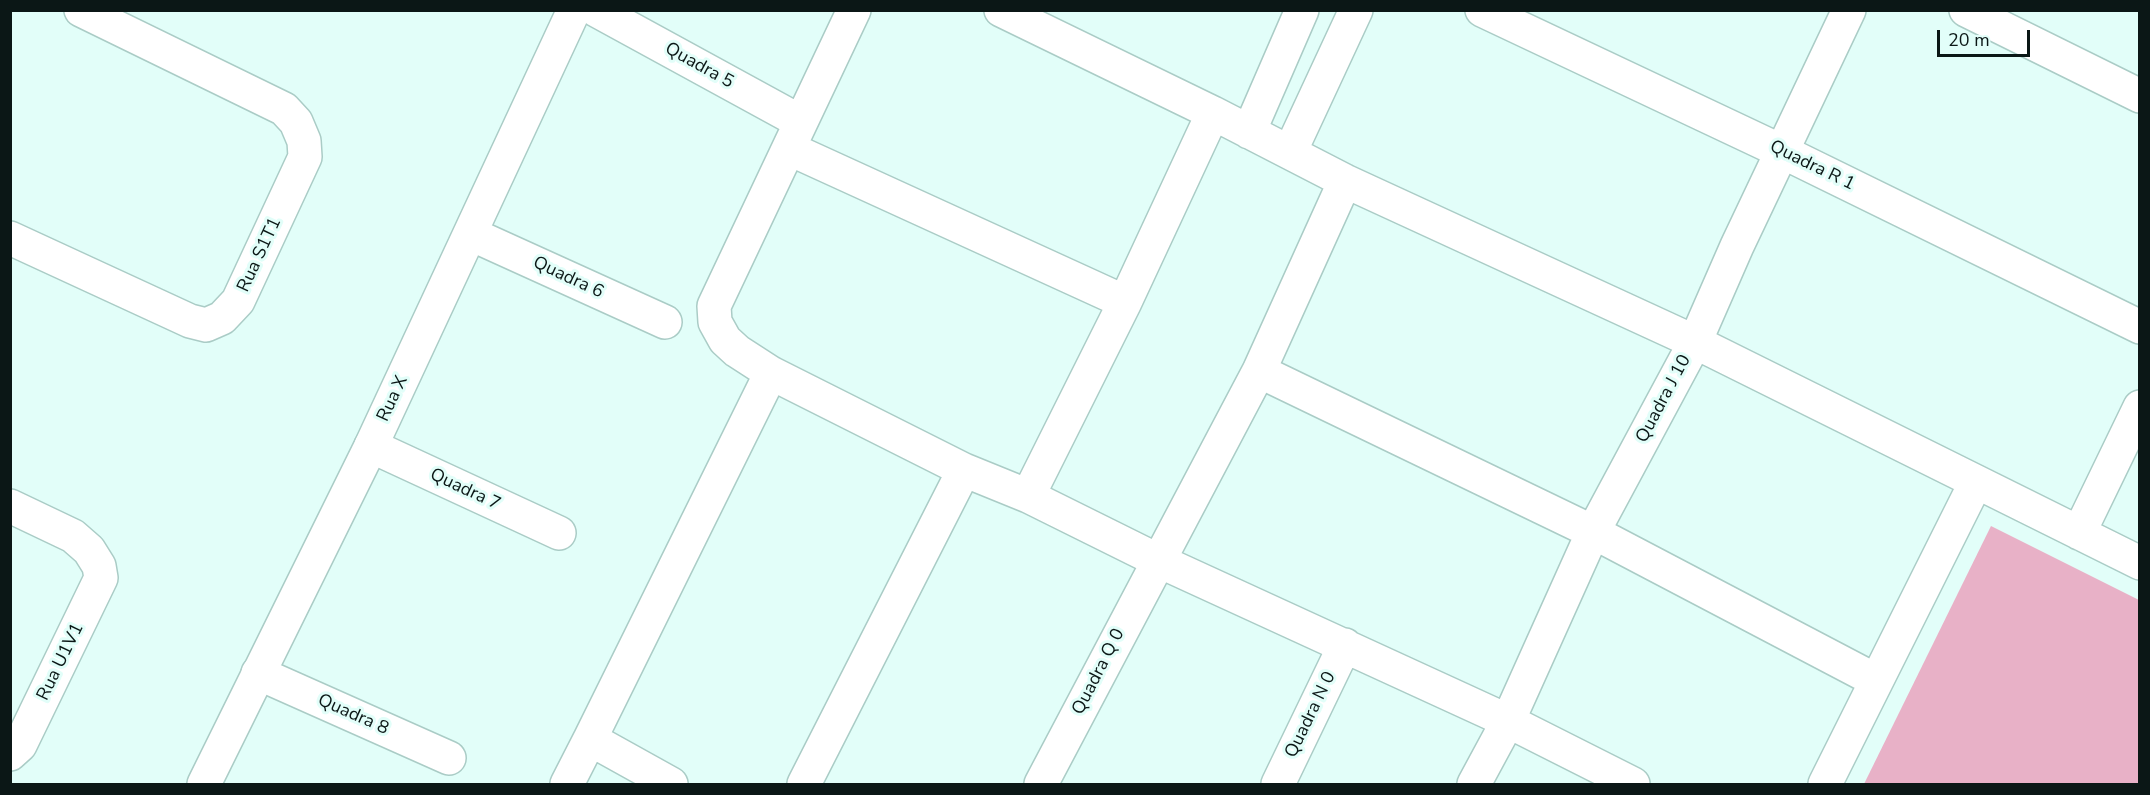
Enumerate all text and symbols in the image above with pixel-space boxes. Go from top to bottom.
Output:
scale bar [1940,18,2033,56]
text: 20 m [1948,28,1990,52]
street label: Quadra 5 [661,38,737,94]
street label: Quadra R 1 [1766,136,1858,196]
street label: Rua S1T1 [233,214,287,296]
street label: Quadra 6 [529,252,607,304]
street label: Quadra J 10 [1632,351,1696,447]
street label: Rua X [373,373,413,425]
street label: Quadra 7 [426,464,504,516]
street label: Rua U1V1 [33,620,89,704]
street label: Quadra Q 0 [1068,625,1130,719]
street label: Quadra N 0 [1281,668,1341,762]
street label: Quadra 8 [314,690,392,740]

